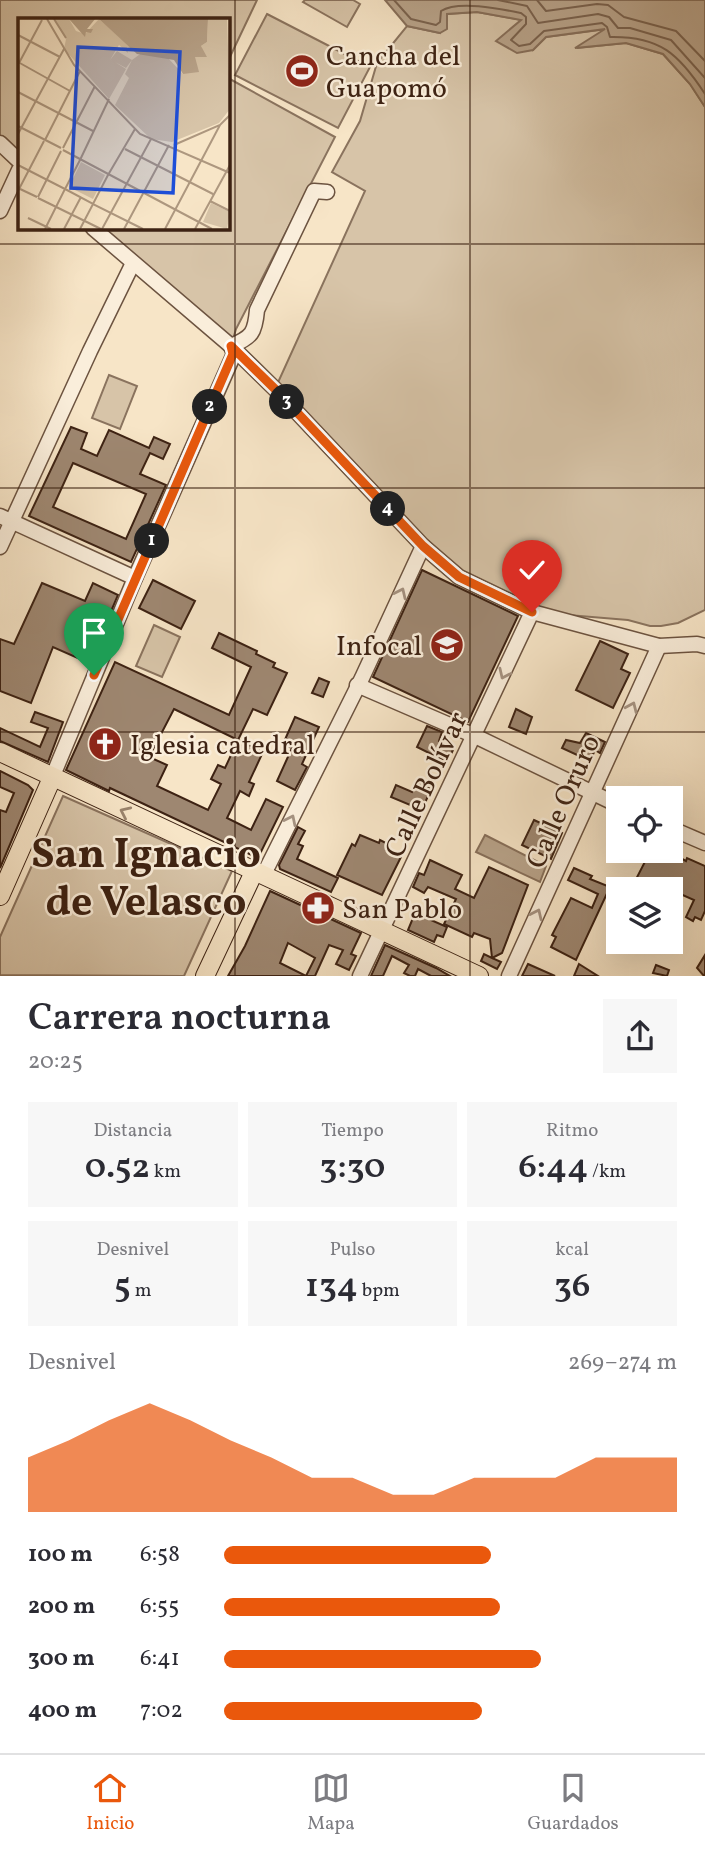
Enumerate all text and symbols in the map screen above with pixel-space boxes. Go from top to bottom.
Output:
inset map [18,18,229,229]
place label: Cancha del Guapomó [326,38,460,109]
sports icon: Cancha del Guapomó [283,52,321,90]
pin: 3 [270,384,304,420]
text: 3 [282,388,291,414]
pin: 2 [192,390,228,424]
text: 2 [205,393,214,419]
pin: 4 [370,491,406,526]
text: 4 [382,495,393,521]
pin: 1 [134,524,170,558]
text: 1 [148,527,155,553]
pin [502,540,562,612]
icon: check [513,551,551,589]
one-way arrow [393,588,407,600]
pin [64,603,124,675]
icon: arrive [75,614,113,652]
school or university icon: Infocal [428,626,466,664]
place label: Infocal [336,628,422,667]
one-way arrow [498,667,512,679]
one-way arrow [624,702,638,714]
street label: Calle Bolívar [376,705,478,865]
church icon: Iglesia catedral [86,725,124,763]
place label: Iglesia catedral [130,727,315,766]
street label: Calle Oruro [517,729,611,875]
map controls [606,786,683,954]
button: locate [606,786,683,863]
one-way arrow [120,806,132,820]
one-way arrow [282,815,296,827]
district label: San Ignacio de Velasco [31,827,261,934]
button: layers [606,877,683,954]
pharmacy icon: San Pablo [299,889,337,927]
place label: San Pablo [342,891,462,930]
one-way arrow [529,909,543,921]
text: Carrera nocturna [28,993,331,1046]
button: share [603,999,677,1073]
text: 20:25 [28,1046,83,1078]
text: Distancia [93,1118,172,1144]
text: Tiempo [321,1118,384,1144]
text: Ritmo [546,1118,598,1144]
text: 0.52 [85,1144,150,1192]
text: 3:30 [320,1144,385,1192]
text: 6:44 [518,1144,588,1192]
text: km [150,1159,181,1185]
text: /km [588,1159,626,1185]
text: Desnivel [97,1237,169,1263]
text: Pulso [330,1237,375,1263]
text: kcal [555,1237,589,1263]
text: 5 [114,1263,131,1311]
text: 134 [305,1263,358,1311]
text: 36 [554,1263,590,1311]
text: m [131,1278,152,1304]
text: bpm [358,1278,400,1304]
text: Desnivel [28,1347,116,1379]
text: 269–274 m [568,1347,677,1379]
text: 100 m [28,1539,93,1571]
text: 6:58 [140,1539,180,1571]
text: 200 m [28,1591,95,1623]
text: 6:55 [140,1591,179,1623]
text: 300 m [28,1643,95,1675]
text: 6:41 [140,1643,180,1675]
text: 400 m [28,1695,97,1727]
text: 7:02 [140,1695,183,1727]
tab: Inicio [86,1769,134,1837]
tab: Mapa [307,1769,355,1837]
tab: Guardados [527,1769,619,1837]

